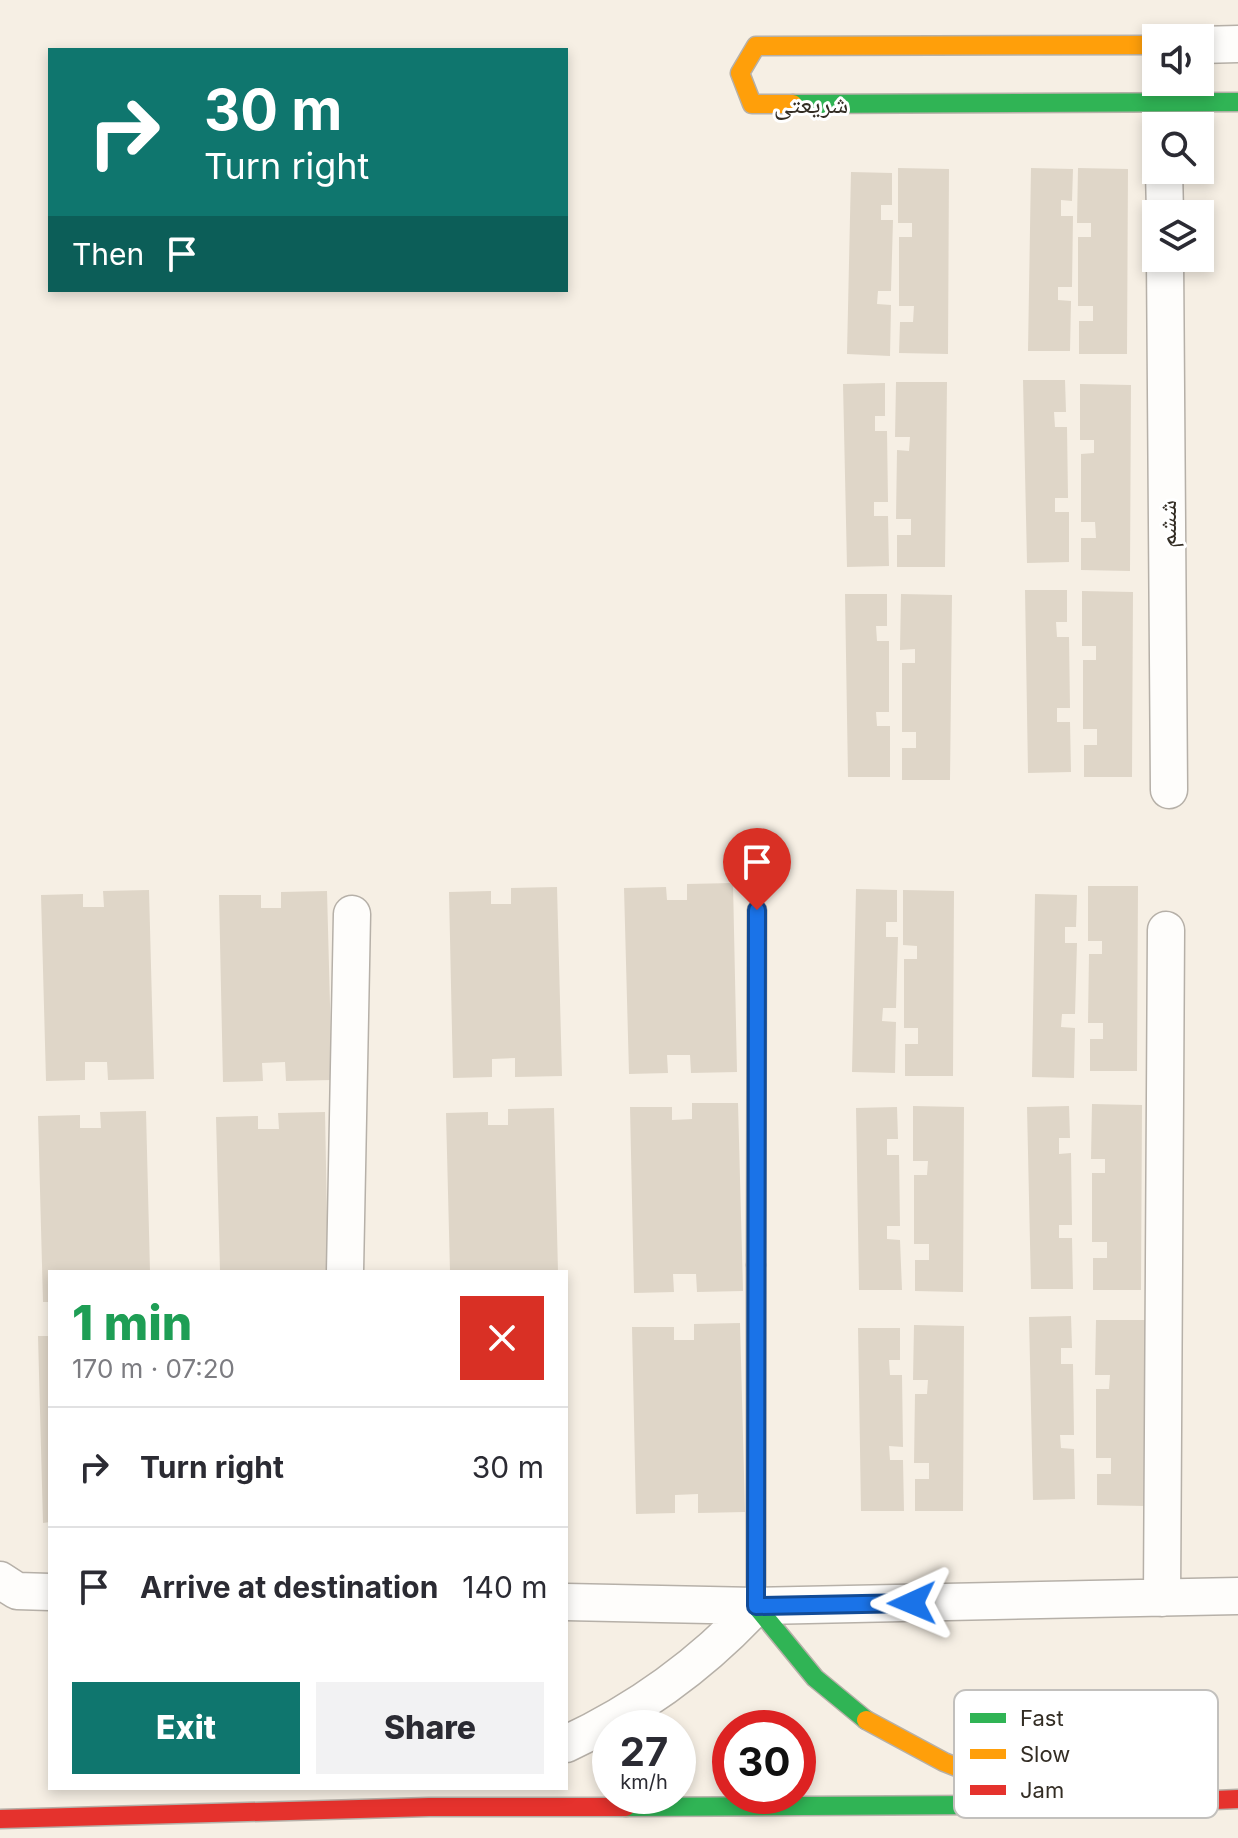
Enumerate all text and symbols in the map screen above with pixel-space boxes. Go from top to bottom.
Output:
map controls [1142,24,1214,272]
button: sound [1142,24,1214,96]
text: 30 m [204,76,342,144]
icon: right [72,80,176,184]
street label: شریعتی [774,88,848,120]
button: search [1142,112,1214,184]
text: Turn right [204,144,369,188]
button: layers [1142,200,1214,272]
icon: arrive [160,232,204,276]
text: Then [72,236,144,272]
street label: ششم [1151,500,1184,548]
pin [723,828,791,910]
icon: arrive [735,840,779,884]
text: 1 min [72,1293,192,1352]
button: close [460,1296,544,1380]
text: 170 m · 07:20 [72,1353,235,1384]
icon: right [72,1445,116,1489]
text: Turn right [140,1449,284,1485]
text: 30 m [472,1449,544,1485]
position arrow [870,1561,954,1645]
icon: arrive [72,1565,116,1609]
text: Arrive at destination [140,1569,438,1605]
text: 140 m [462,1569,548,1605]
button: Exit [72,1682,300,1774]
button: Share [316,1682,544,1774]
legend [954,1690,1218,1818]
text: Fast [1020,1705,1064,1731]
speed limit sign: 30 [712,1710,816,1814]
text: 27 [620,1727,668,1776]
text: Slow [1020,1741,1070,1767]
text: km/h [620,1770,668,1794]
text: Jam [1020,1777,1064,1803]

